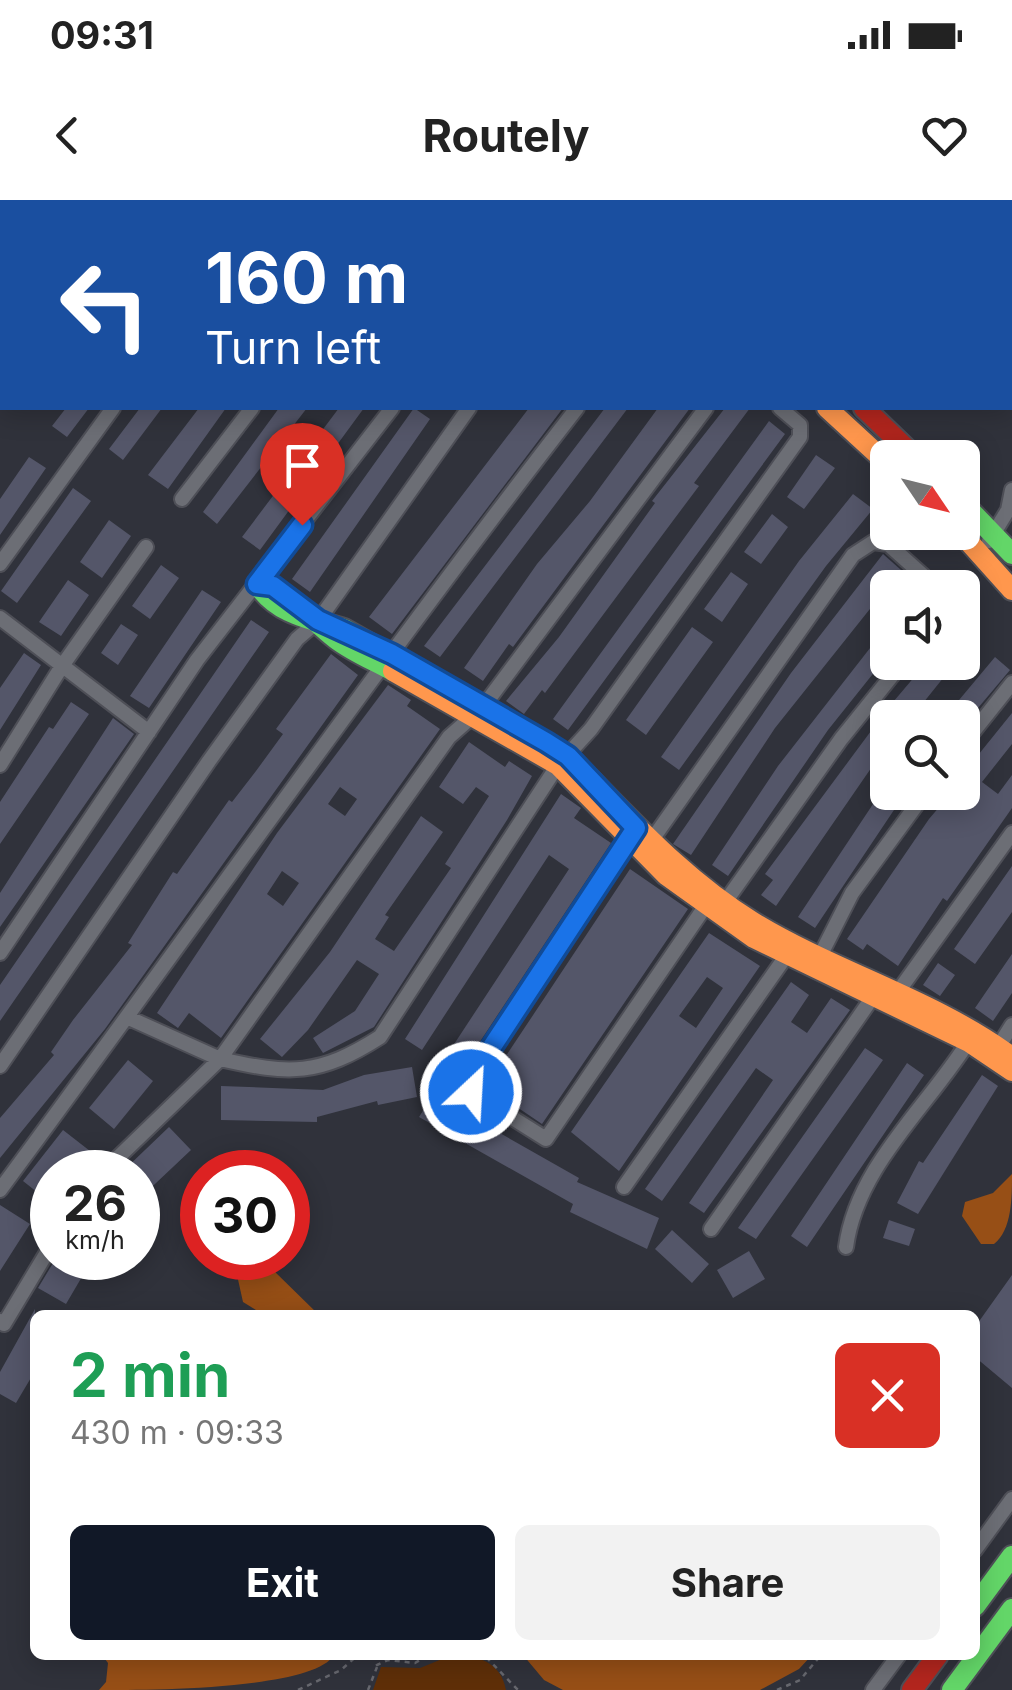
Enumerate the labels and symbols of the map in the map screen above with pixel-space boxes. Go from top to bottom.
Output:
pin [260,423,345,526]
north arrow [870,440,980,550]
position arrow [419,1040,523,1144]
speed limit sign: 30 [180,1150,310,1280]

